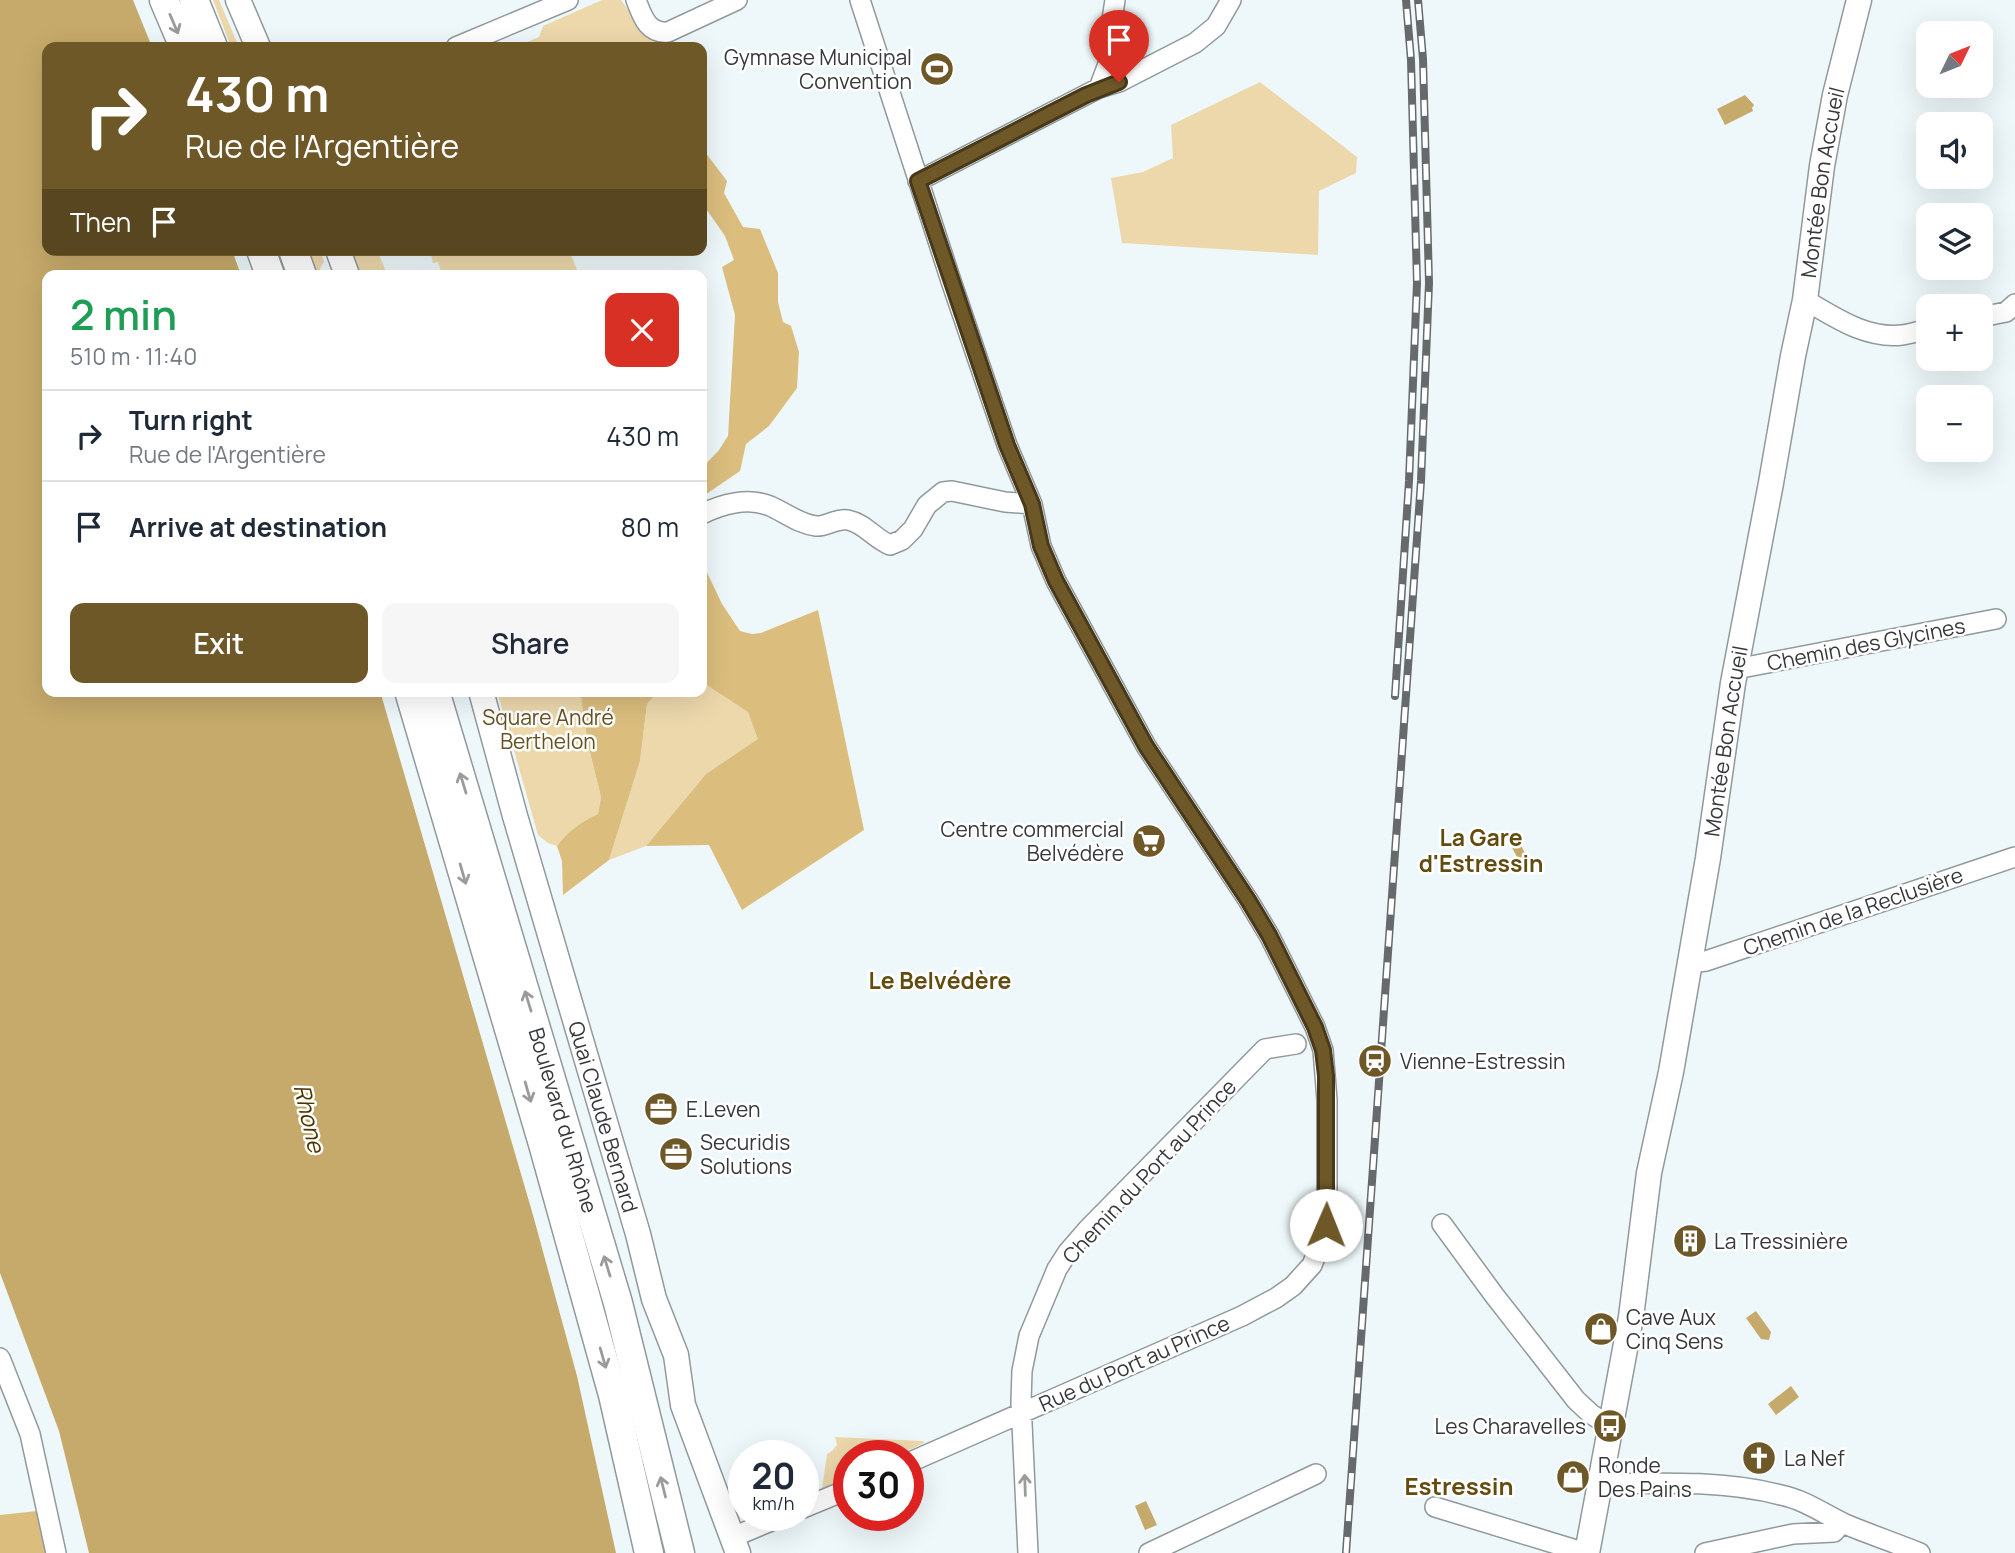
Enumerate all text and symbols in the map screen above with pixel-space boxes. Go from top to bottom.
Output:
pin [1089,10,1149,82]
one-way arrow [168,12,181,34]
icon: arrive [1100,21,1138,59]
north arrow [1916,21,1993,98]
map controls [1916,21,1993,462]
place label: Gymnase Municipal Convention [724,43,912,95]
sports icon: Gymnase Municipal Convention [918,50,956,88]
text: 430 m [185,60,329,127]
icon: right [70,70,161,161]
street label: Montée Bon Accueil [1794,84,1850,279]
button: sound [1916,112,1993,189]
text: Rue de l'Argentière [185,124,459,168]
icon: arrive [145,203,183,241]
button: layers [1916,203,1993,280]
text: Then [70,204,131,240]
text: 2 min [70,285,177,343]
button: close [605,293,679,367]
button: + [1916,294,1993,371]
text: 510 m · 11:40 [70,340,197,372]
button: − [1916,385,1993,462]
text: Turn right [129,402,253,438]
icon: right [70,417,108,455]
text: 430 m [606,418,679,454]
text: Rue de l'Argentière [129,438,326,470]
icon: arrive [70,508,108,546]
text: Arrive at destination [129,509,387,545]
text: 80 m [621,509,679,545]
button: Exit [70,603,368,683]
button: Share [382,603,679,683]
street label: Chemin des Glycines [1765,611,1967,677]
street label: Montée Bon Accueil [1697,643,1754,838]
park label: Square André Berthelon [482,703,614,755]
one-way arrow [455,773,468,795]
place label: Centre commercial Belvédère [941,815,1124,867]
district label: La Gare d'Estressin [1419,821,1543,879]
supermarket icon: Centre commercial Belvédère [1130,822,1168,860]
street label: Chemin de la Reclusière [1739,860,1967,962]
one-way arrow [458,863,471,885]
district label: Le Belvédère [869,964,1012,996]
one-way arrow [520,991,533,1013]
street label: Quai Claude Bernard [562,1018,645,1216]
street label: Boulevard du Rhône [522,1024,604,1216]
station icon: Vienne-Estressin [1356,1042,1394,1080]
place label: Vienne-Estressin [1400,1047,1566,1075]
street label: Chemin du Port au Prince [1056,1073,1242,1269]
water label: Rhone [287,1081,334,1157]
one-way arrow [523,1081,536,1103]
office icon: E.Leven [642,1090,680,1128]
place label: E.Leven [686,1095,761,1123]
place label: Securidis Solutions [700,1128,792,1180]
office icon: Securidis Solutions [657,1135,695,1173]
position arrow [1289,1188,1363,1262]
building icon: La Tressinière [1671,1222,1709,1260]
place label: La Tressinière [1714,1227,1848,1255]
one-way arrow [599,1256,612,1278]
place label: Cave Aux Cinq Sens [1626,1303,1723,1355]
street label: Rue du Port au Prince [1034,1308,1234,1418]
shop icon: Cave Aux Cinq Sens [1582,1310,1620,1348]
one-way arrow [597,1347,610,1369]
bus stop icon: Les Charavelles [1591,1407,1629,1445]
place label: Les Charavelles [1435,1412,1586,1440]
church icon: La Nef [1740,1439,1778,1477]
speed limit sign: 30 [833,1440,924,1531]
place label: La Nef [1784,1444,1845,1472]
place label: Ronde Des Pains [1598,1451,1692,1503]
text: 20 [752,1452,795,1500]
shop icon: Ronde Des Pains [1554,1458,1592,1496]
district label: Estressin [1405,1469,1513,1502]
one-way arrow [1019,1474,1032,1497]
one-way arrow [656,1476,669,1499]
text: km/h [753,1491,794,1515]

